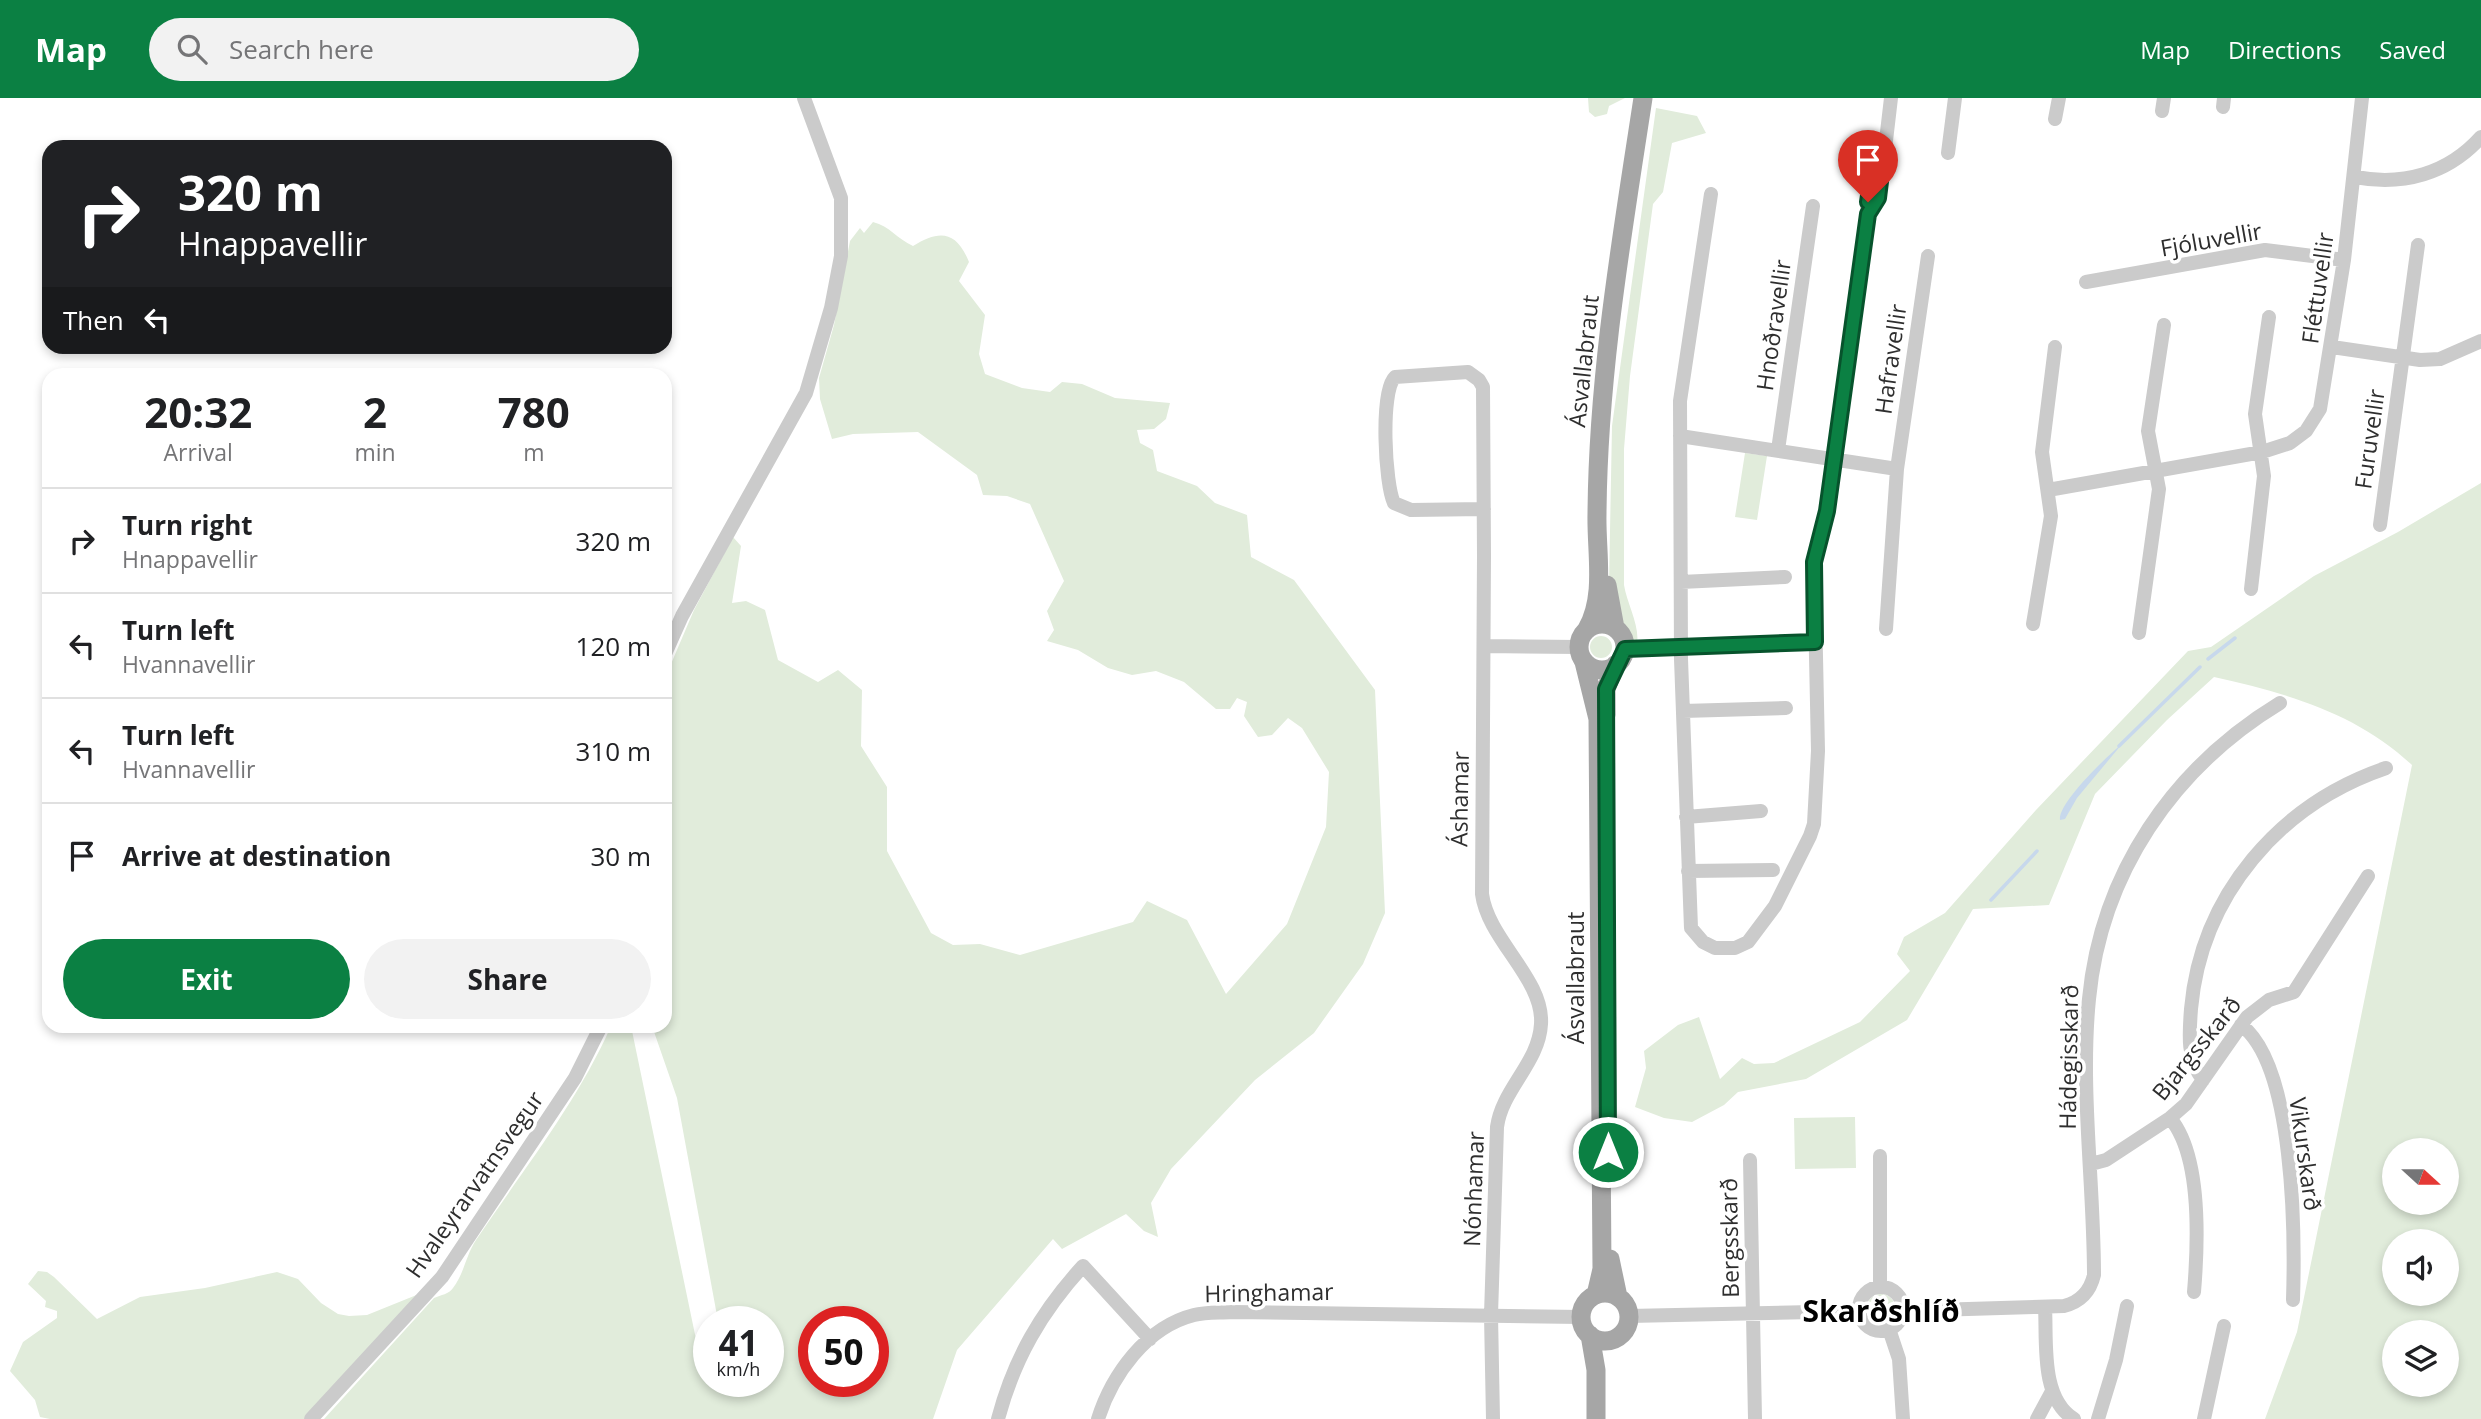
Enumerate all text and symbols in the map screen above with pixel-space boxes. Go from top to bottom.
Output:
search box [149,18,639,81]
text: Map [35,27,107,72]
icon: search [173,30,211,68]
text: Search here [229,31,374,67]
text: Map [2140,33,2190,66]
text: Directions [2228,33,2341,66]
text: Saved [2379,33,2446,66]
pin [1838,130,1898,202]
icon: arrive [1849,141,1887,179]
text: 320 m [178,159,323,225]
icon: right [63,168,154,259]
street label: Fjóluvellir [2158,214,2265,264]
text: Hnappavellir [178,222,367,265]
street label: Fléttuvellir [2293,230,2341,346]
street label: Hnoðravellir [1748,257,1798,393]
street label: Ásvallabraut [1560,293,1606,429]
icon: left [138,301,176,339]
street label: Hafravellir [1866,301,1914,416]
text: Then [63,302,124,338]
text: 20:32 [144,383,252,440]
text: 2 [363,383,387,440]
text: 780 [498,383,570,440]
street label: Furuvellir [2346,386,2392,491]
text: Arrival [164,436,233,468]
text: min [354,436,396,468]
text: m [523,436,544,468]
text: Turn right [122,507,253,543]
icon: right [63,522,101,560]
text: 320 m [576,523,651,559]
text: Hnappavellir [122,543,258,575]
text: Turn left [122,612,234,648]
icon: left [63,627,101,665]
text: 120 m [576,628,651,664]
text: Hvannavellir [122,648,255,680]
text: Turn left [122,717,234,753]
icon: left [63,732,101,770]
text: 310 m [576,733,651,769]
street label: Áshamar [1442,750,1476,847]
text: Hvannavellir [122,753,255,785]
icon: arrive [63,837,101,875]
text: Arrive at destination [122,838,391,874]
text: 30 m [590,838,651,874]
street label: Ásvallabraut [1559,912,1591,1044]
button: Exit [63,939,350,1019]
button: Share [364,939,651,1019]
street label: Hádegisskarð [2051,984,2085,1130]
street label: Bjargsskarð [2144,989,2248,1107]
street label: Hvaleyrarvatnsvegur [398,1084,551,1284]
street label: Vikurskarð [2282,1095,2330,1213]
position arrow [1571,1115,1645,1189]
street label: Nónhamar [1455,1130,1491,1247]
north arrow [2382,1138,2459,1214]
map controls [2382,1138,2459,1397]
street label: Bergsskarð [1712,1178,1746,1298]
button: sound [2382,1229,2459,1306]
street label: Hringhamar [1204,1275,1334,1309]
district label: Skarðshlíð [1803,1290,1959,1331]
speed limit sign: 50 [798,1306,889,1397]
text: 41 [718,1319,759,1366]
button: layers [2382,1320,2459,1397]
text: km/h [717,1357,760,1381]

